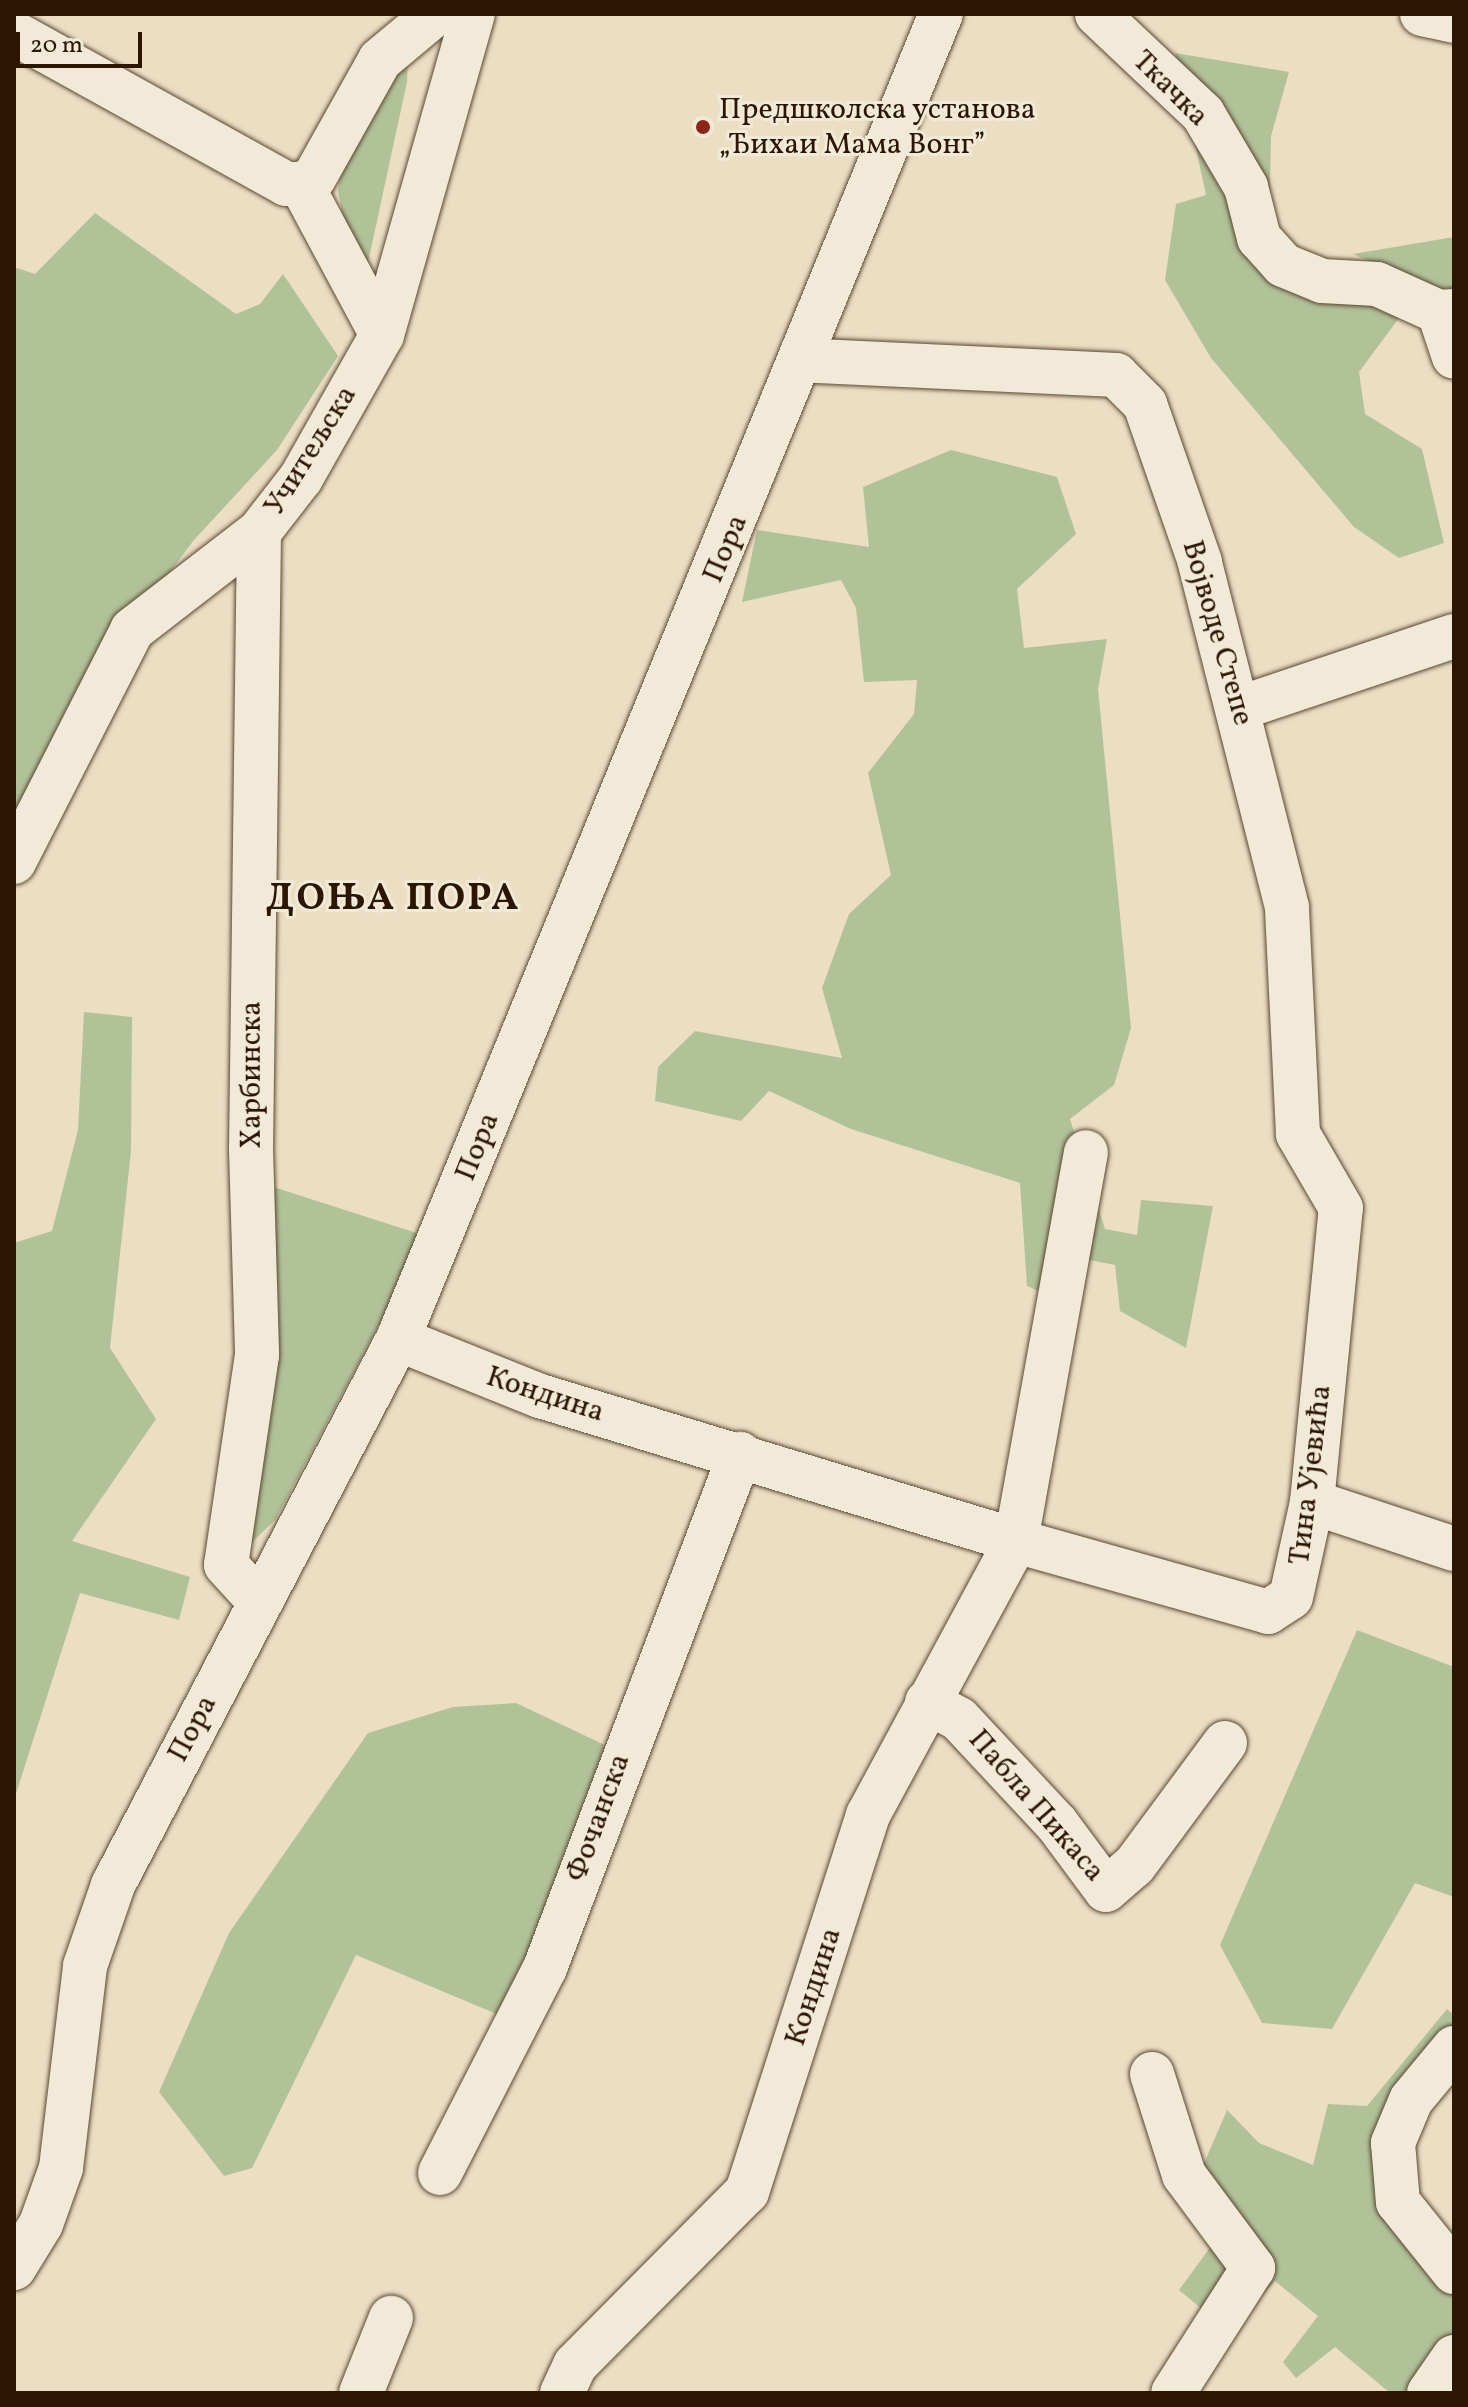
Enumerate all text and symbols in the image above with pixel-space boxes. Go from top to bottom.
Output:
scale bar [20,16,146,66]
text: 20 m [30,29,83,63]
street label: Ткачка [1124,43,1216,135]
place label: Предшколска установа „Ђихаи Мама Вонг” [719,92,1037,162]
marker: Предшколска установа „Ђихаи Мама Вонг” [694,118,712,136]
street label: Учитељска [257,379,365,523]
street label: Пора [696,510,756,588]
street label: Војводе Степе [1173,536,1261,730]
district label: ДОЊА ПОРА [266,877,520,923]
street label: Харбинска [234,1001,270,1149]
street label: Пора [448,1108,508,1186]
street label: Кондина [482,1359,608,1431]
street label: Тина Ујевића [1282,1383,1340,1567]
street label: Пора [161,1689,225,1769]
street label: Пабла Пикаса [960,1722,1112,1890]
street label: Фочанска [559,1749,639,1887]
street label: Кондина [778,1924,850,2050]

